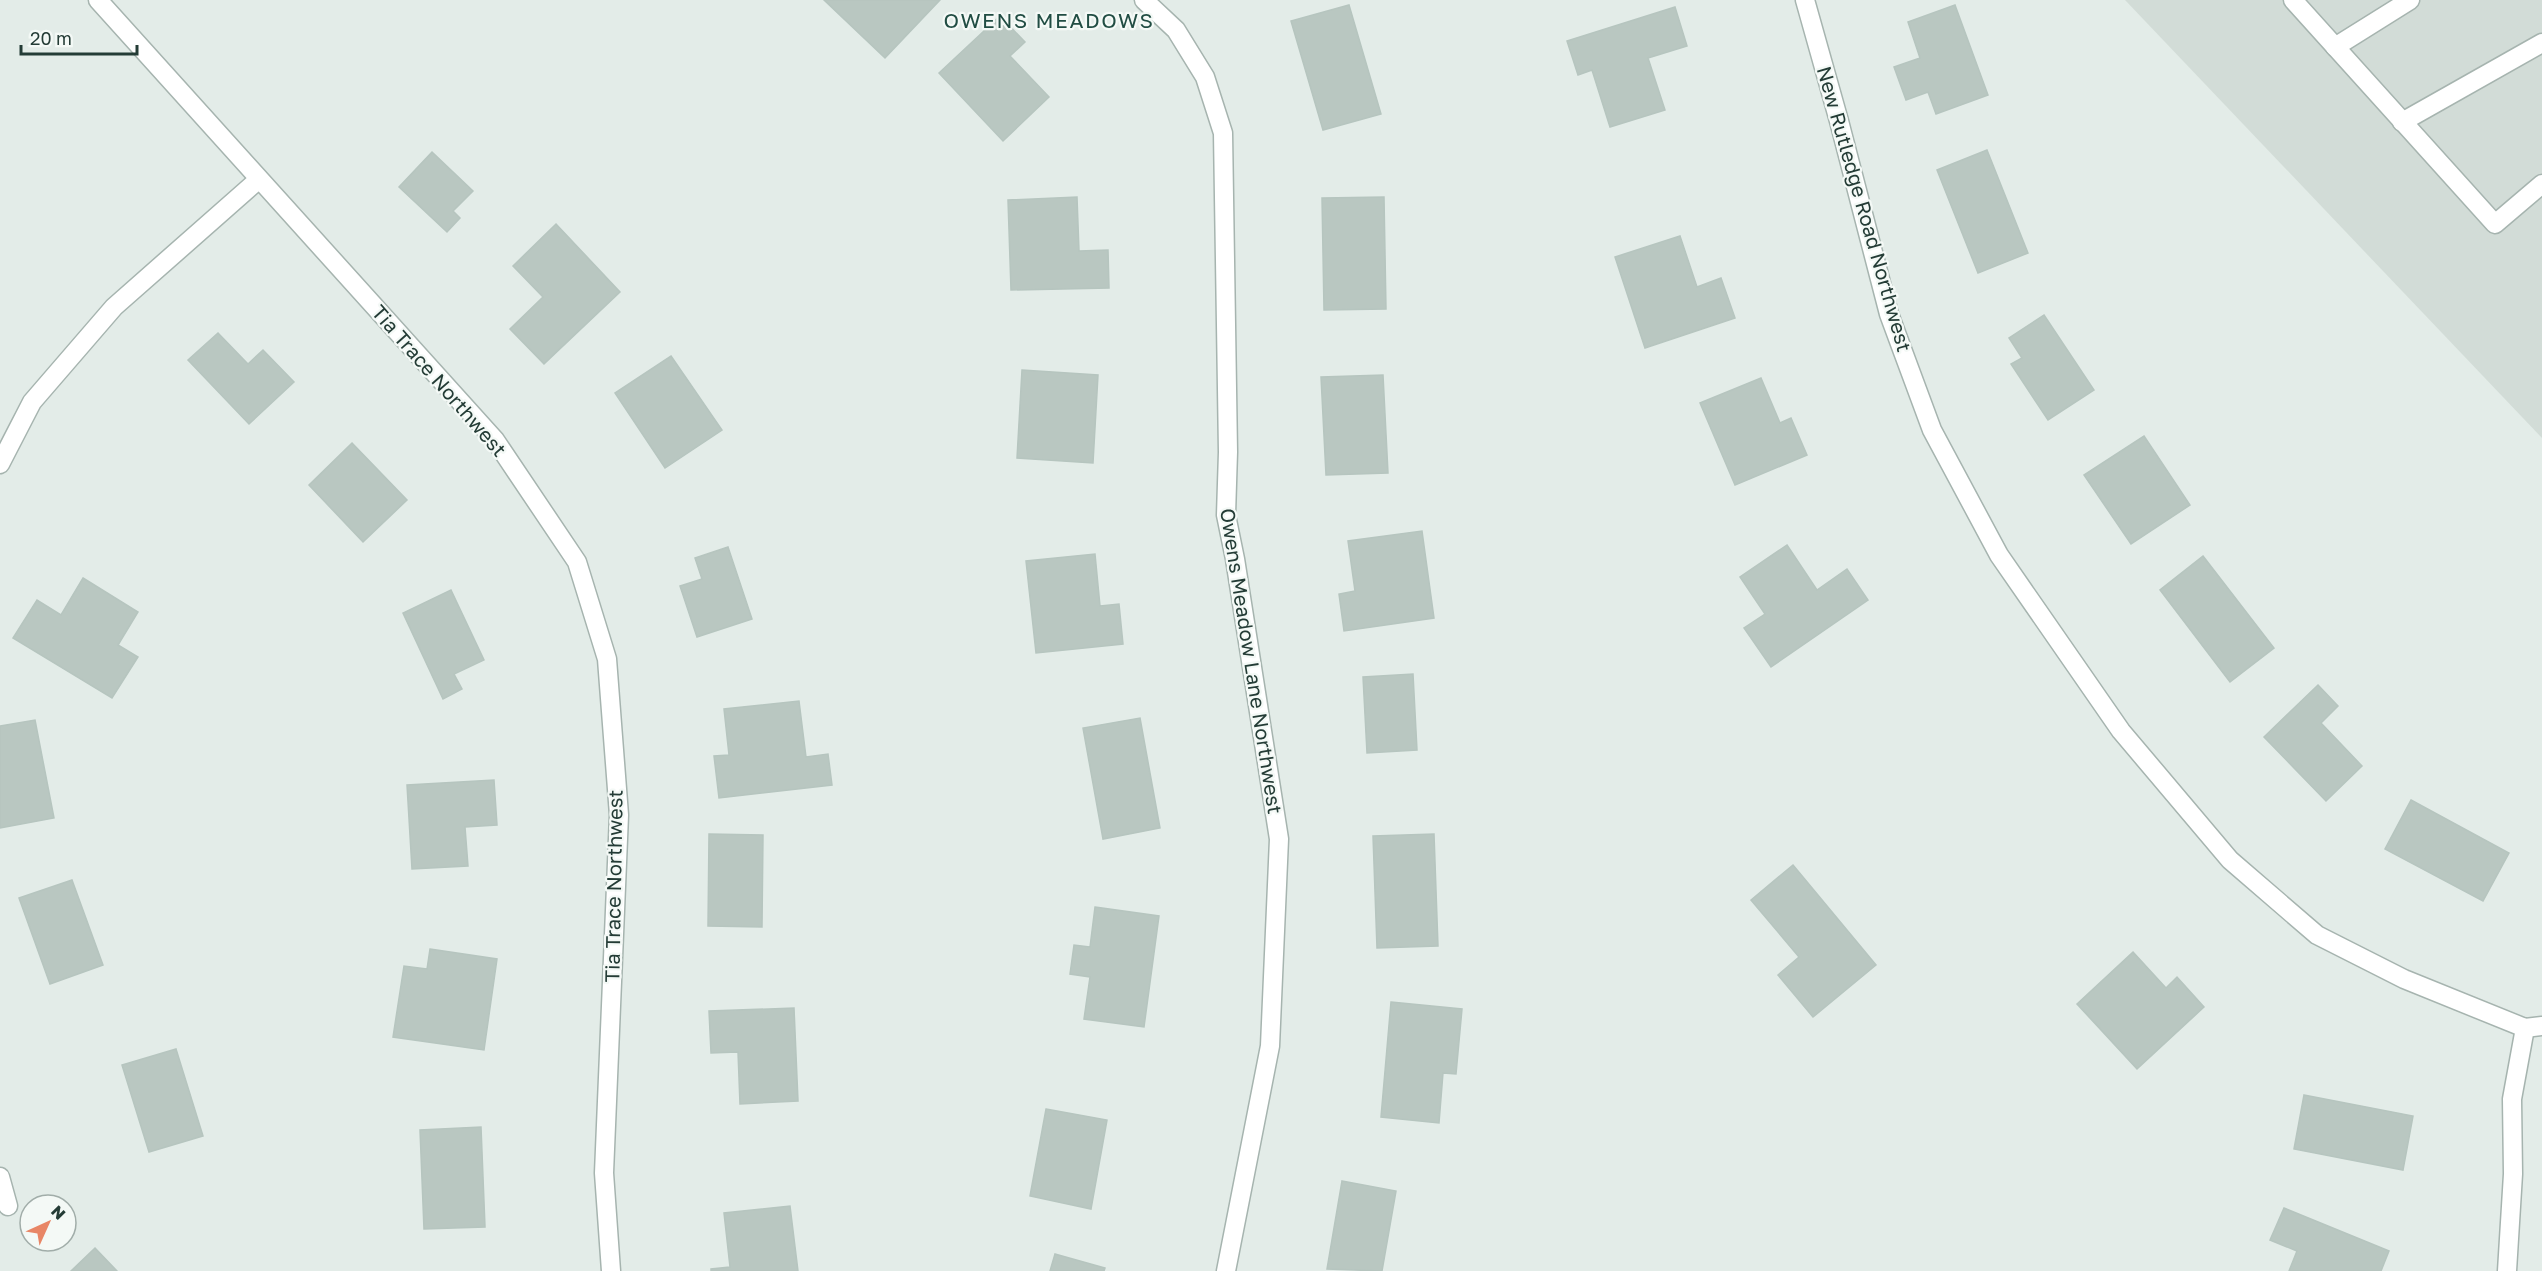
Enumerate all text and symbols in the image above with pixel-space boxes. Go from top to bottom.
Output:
district label: OWENS MEADOWS [944,7,1154,33]
scale bar [21,18,136,56]
text: 20 m [30,27,72,49]
street label: New Rutledge Road Northwest [1813,63,1917,354]
street label: Tia Trace Northwest [367,300,512,461]
street label: Owens Meadow Lane Northwest [1216,506,1288,815]
street label: Tia Trace Northwest [599,789,627,983]
north arrow [18,1193,78,1253]
text: N [47,1201,70,1224]

